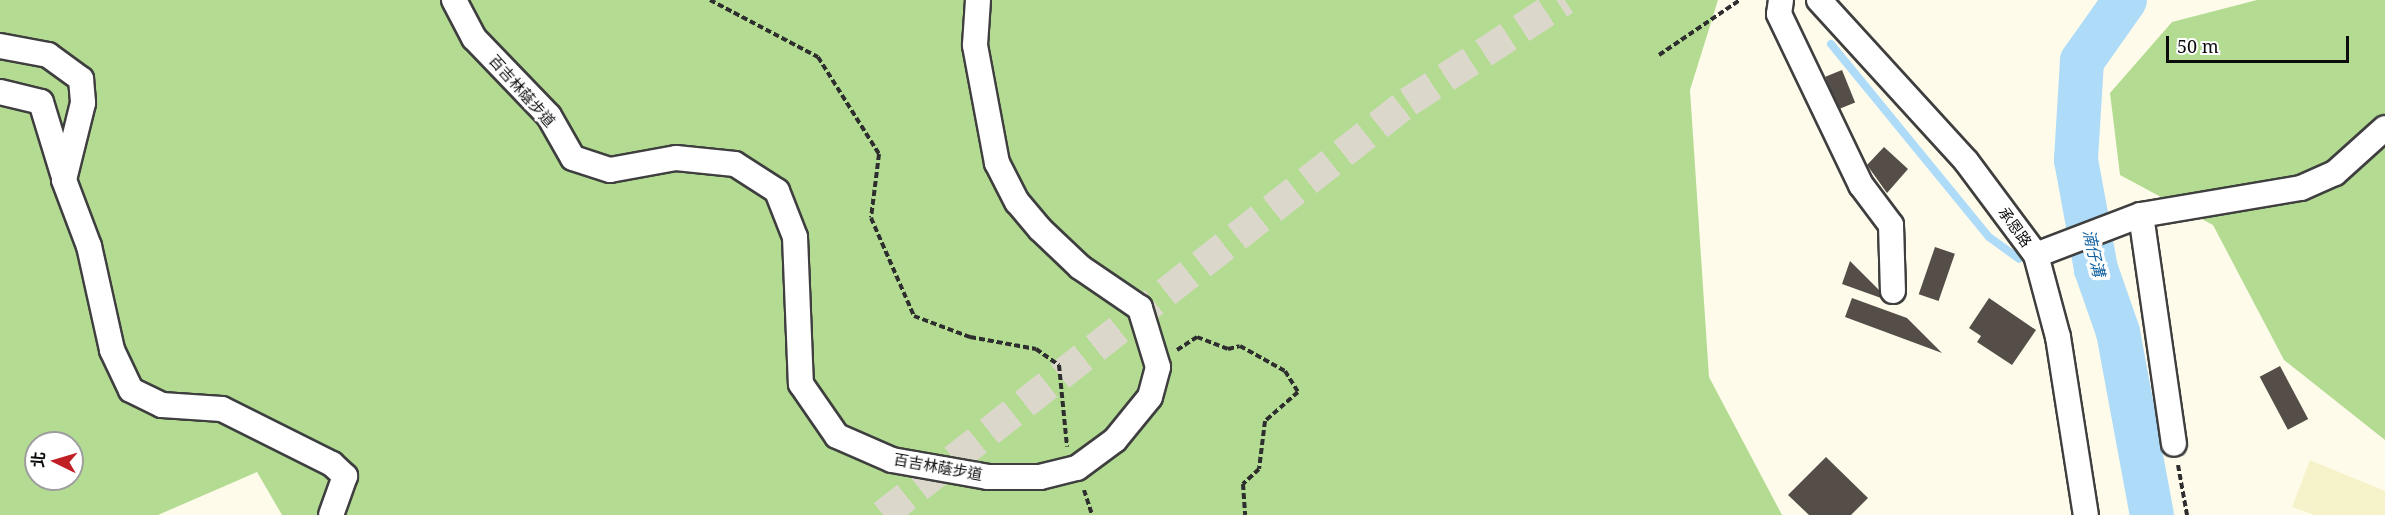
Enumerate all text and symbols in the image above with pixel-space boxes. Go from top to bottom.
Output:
scale bar [2169,24,2352,62]
text: 50 m [2177,34,2219,58]
street label: 百吉林蔭步道 [485,52,559,130]
street label: 承恩路 [1994,204,2036,250]
water label: 湳仔溝 [2079,227,2109,279]
north arrow [24,431,84,491]
street label: 百吉林蔭步道 [892,450,984,484]
text: 北 [26,451,50,469]

